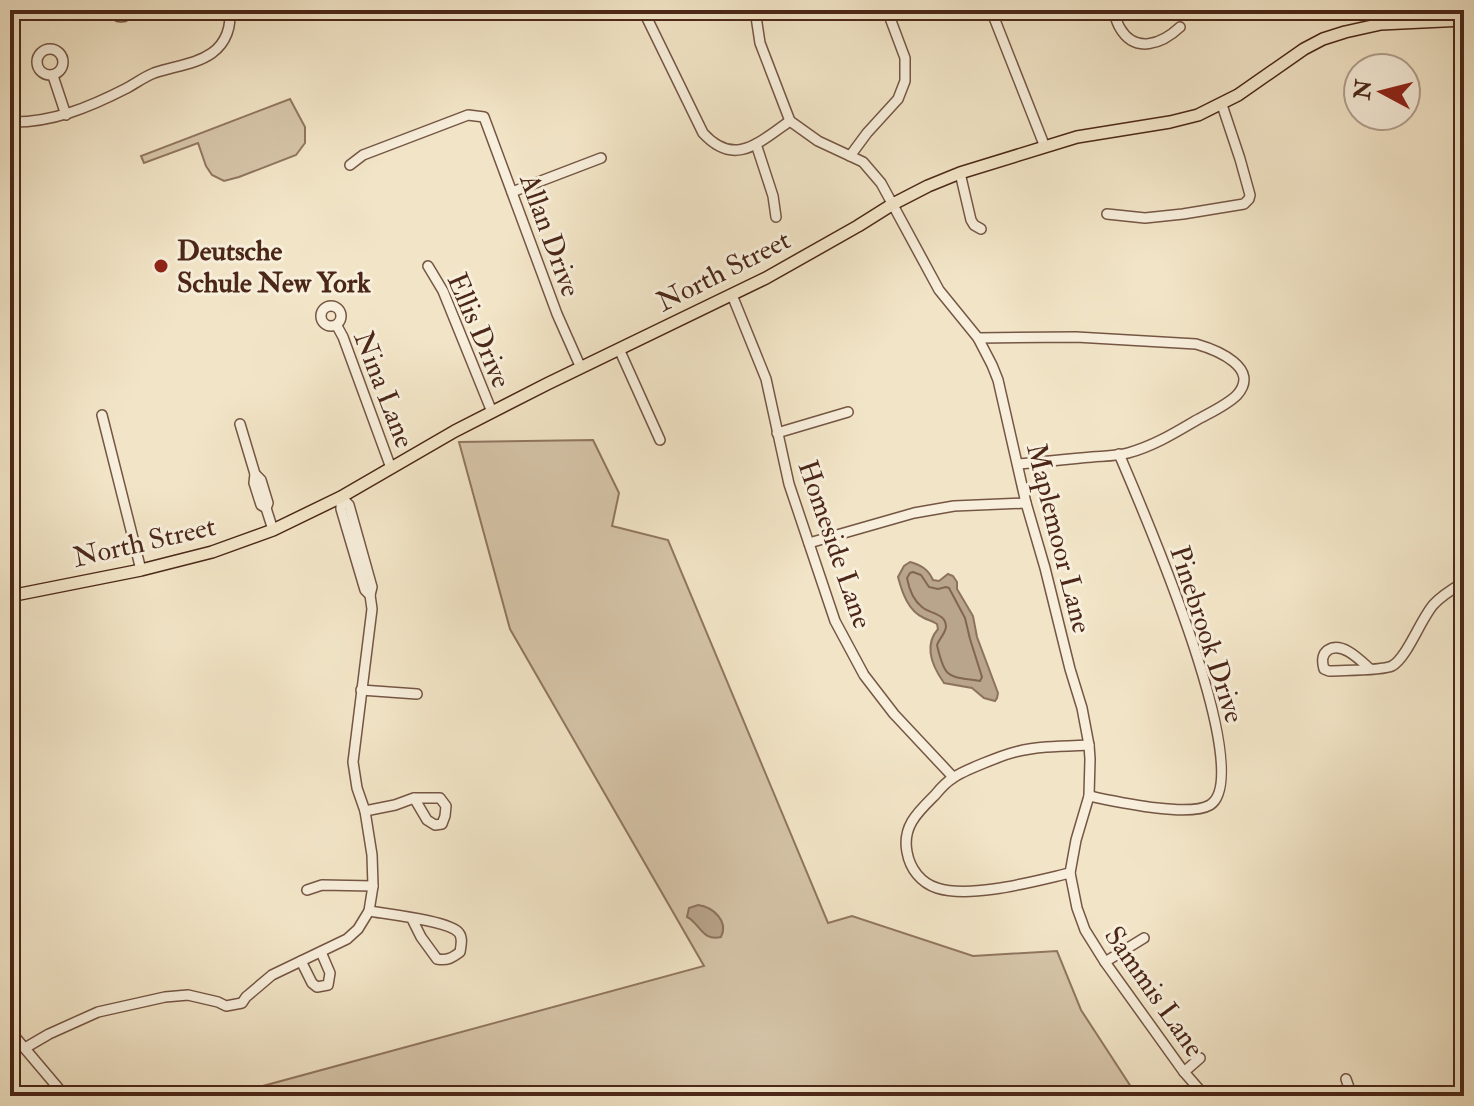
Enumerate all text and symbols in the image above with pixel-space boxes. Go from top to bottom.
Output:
north arrow [1342,52,1422,132]
text: N [1348,78,1378,102]
street label: Allan Drive [511,168,588,302]
street label: North Street [651,223,796,320]
place label: Deutsche Schule New York [177,234,371,301]
marker: Deutsche Schule New York [152,257,170,275]
street label: Ellis Drive [439,268,519,394]
street label: Nina Lane [345,326,422,453]
street label: Maplemoor Lane [1018,440,1099,637]
street label: Homeside Lane [789,456,880,633]
street label: North Street [70,509,219,576]
street label: Pinebrook Drive [1161,542,1252,728]
street label: Sammis Lane [1096,920,1212,1064]

